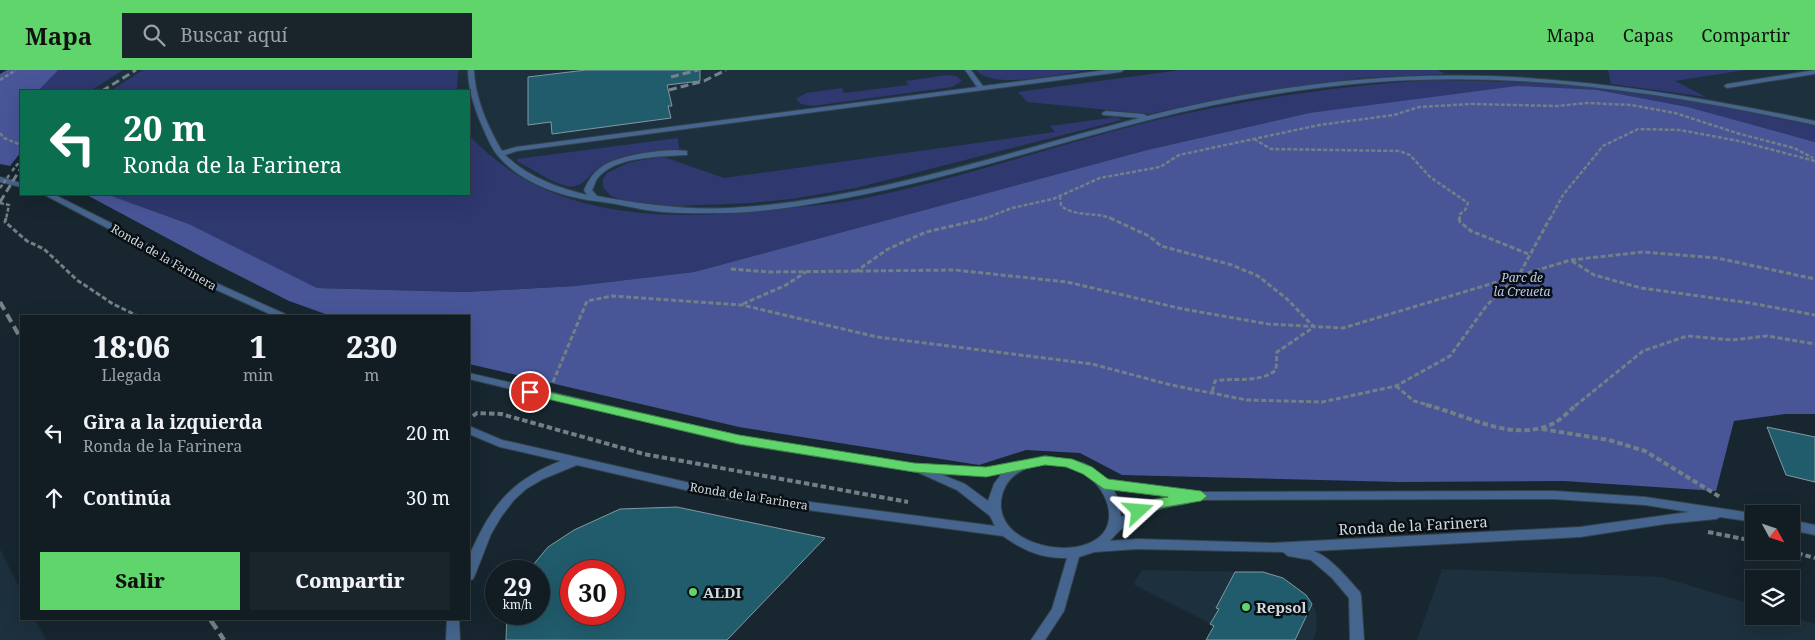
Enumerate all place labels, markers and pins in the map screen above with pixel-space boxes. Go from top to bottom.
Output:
pin [509,371,551,413]
place label: ALDI [703,582,742,602]
marker: ALDI [687,586,699,598]
place label: Repsol [1256,597,1307,617]
marker: Repsol [1240,601,1252,613]

